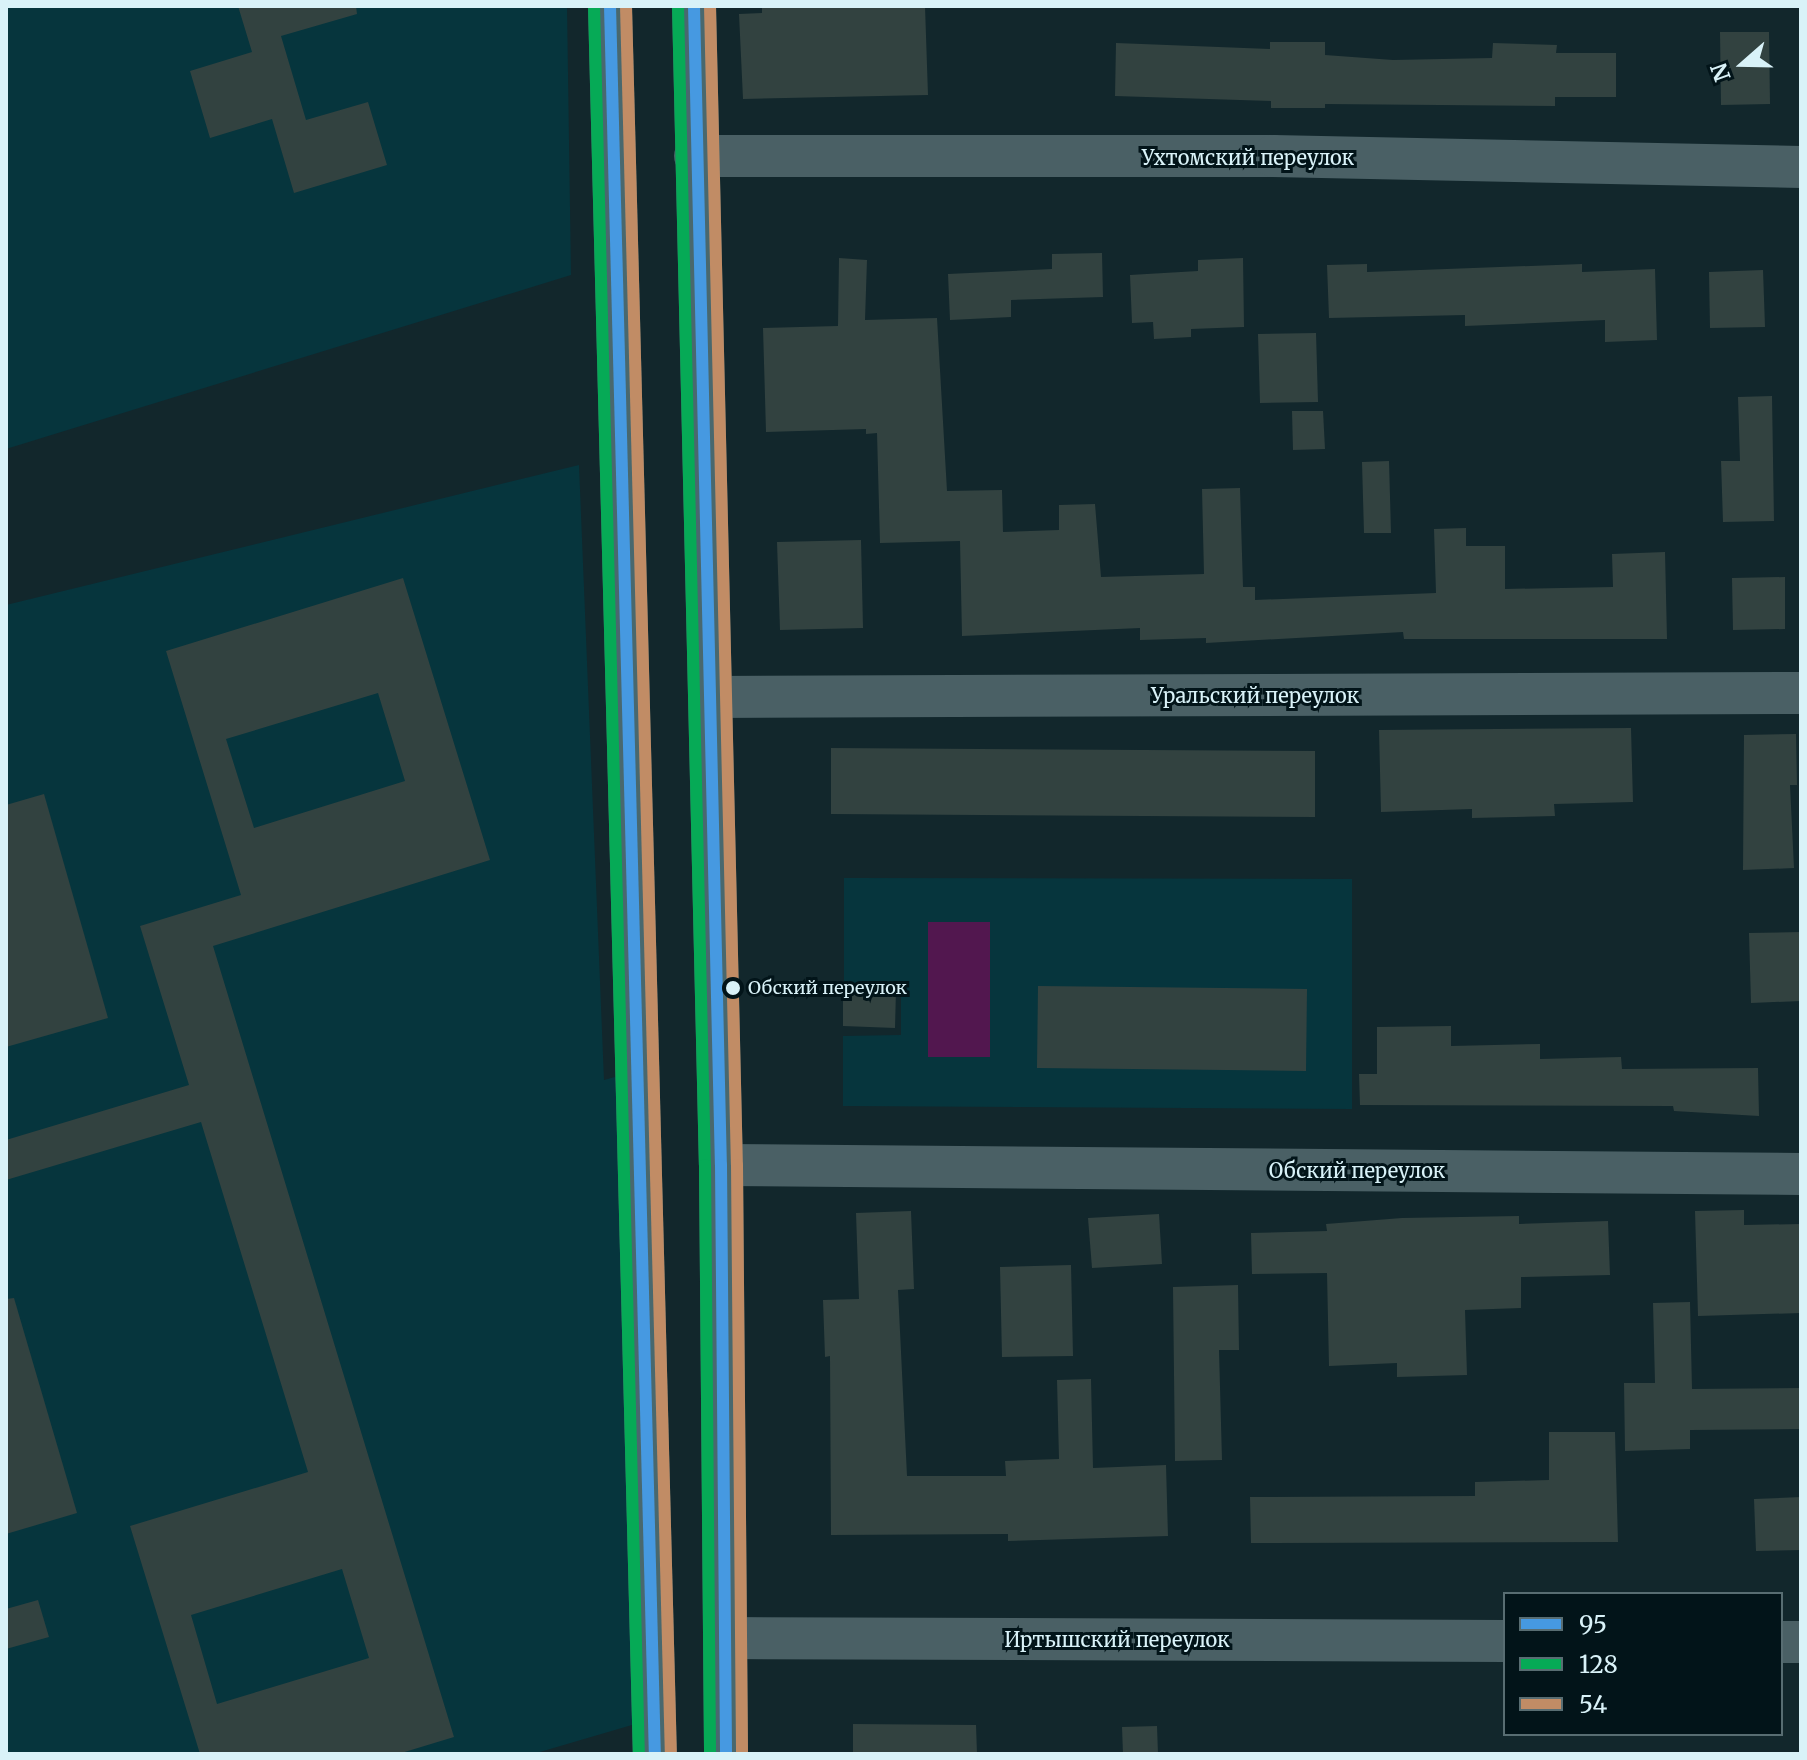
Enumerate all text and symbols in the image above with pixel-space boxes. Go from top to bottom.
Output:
north arrow [1703,24,1783,104]
text: N [1704,59,1737,85]
street label: Ухтомский переулок [1142,145,1354,169]
street label: Уральский переулок [1151,683,1359,707]
place label: Обский переулок [748,977,907,999]
marker: Обский переулок [725,980,741,996]
street label: Обский переулок [1269,1158,1445,1182]
legend [1503,1592,1783,1736]
text: 95 [1579,1609,1607,1640]
street label: Иртышский переулок [1004,1627,1230,1651]
text: 128 [1579,1649,1618,1680]
text: 54 [1579,1689,1607,1720]

